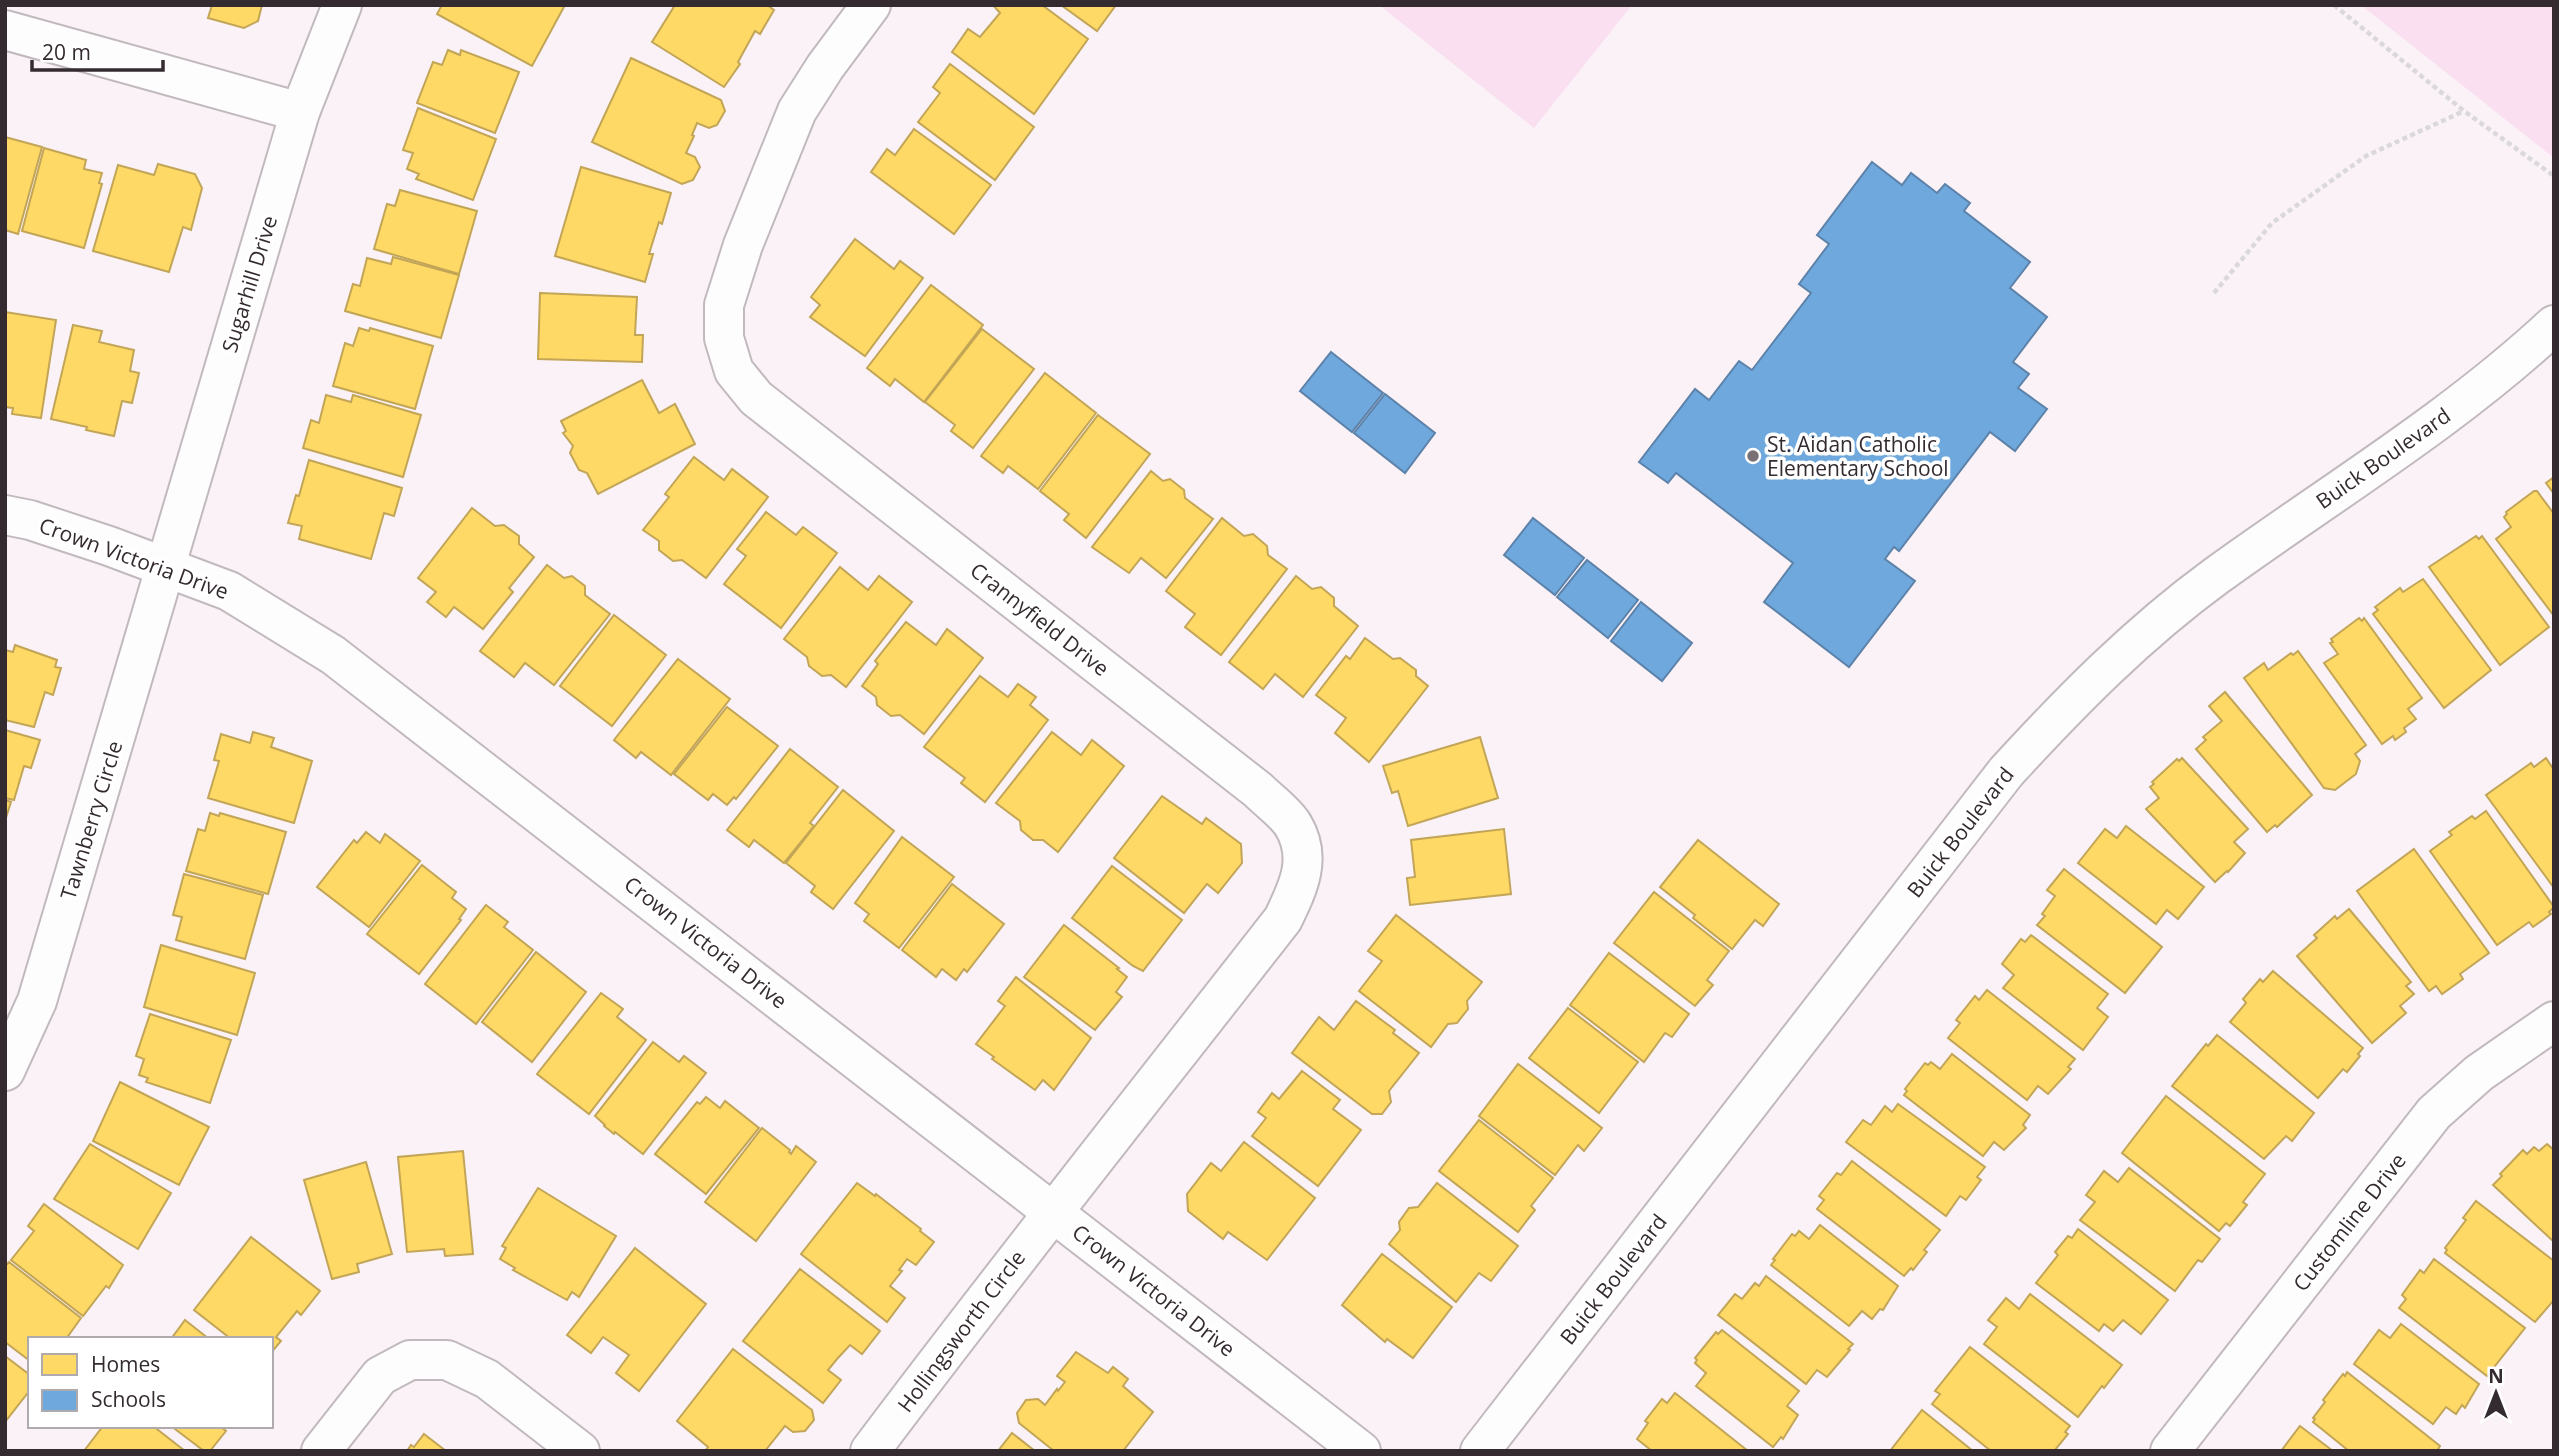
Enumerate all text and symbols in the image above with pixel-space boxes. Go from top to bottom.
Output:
scale bar [32,28,163,72]
text: 20 m [42,38,91,66]
street label: Sugarhill Drive [215,212,283,356]
street label: Buick Boulevard [2310,401,2456,515]
place label: St. Aidan Catholic Elementary School [1767,430,1949,482]
marker: St. Aidan Catholic Elementary School [1745,448,1761,464]
street label: Crown Victoria Drive [35,511,233,605]
street label: Crannyfield Drive [965,556,1115,682]
street label: Tawnberry Circle [54,737,128,903]
street label: Buick Boulevard [1900,761,2020,903]
street label: Crown Victoria Drive [619,870,793,1014]
street label: Customline Drive [2286,1147,2412,1297]
street label: Buick Boulevard [1553,1208,1673,1350]
street label: Crown Victoria Drive [1067,1218,1241,1362]
street label: Hollingsworth Circle [891,1244,1031,1418]
legend [28,1337,273,1428]
text: Homes [91,1350,160,1378]
north arrow [2461,1358,2531,1428]
text: N [2488,1363,2504,1389]
text: Schools [91,1385,166,1413]

